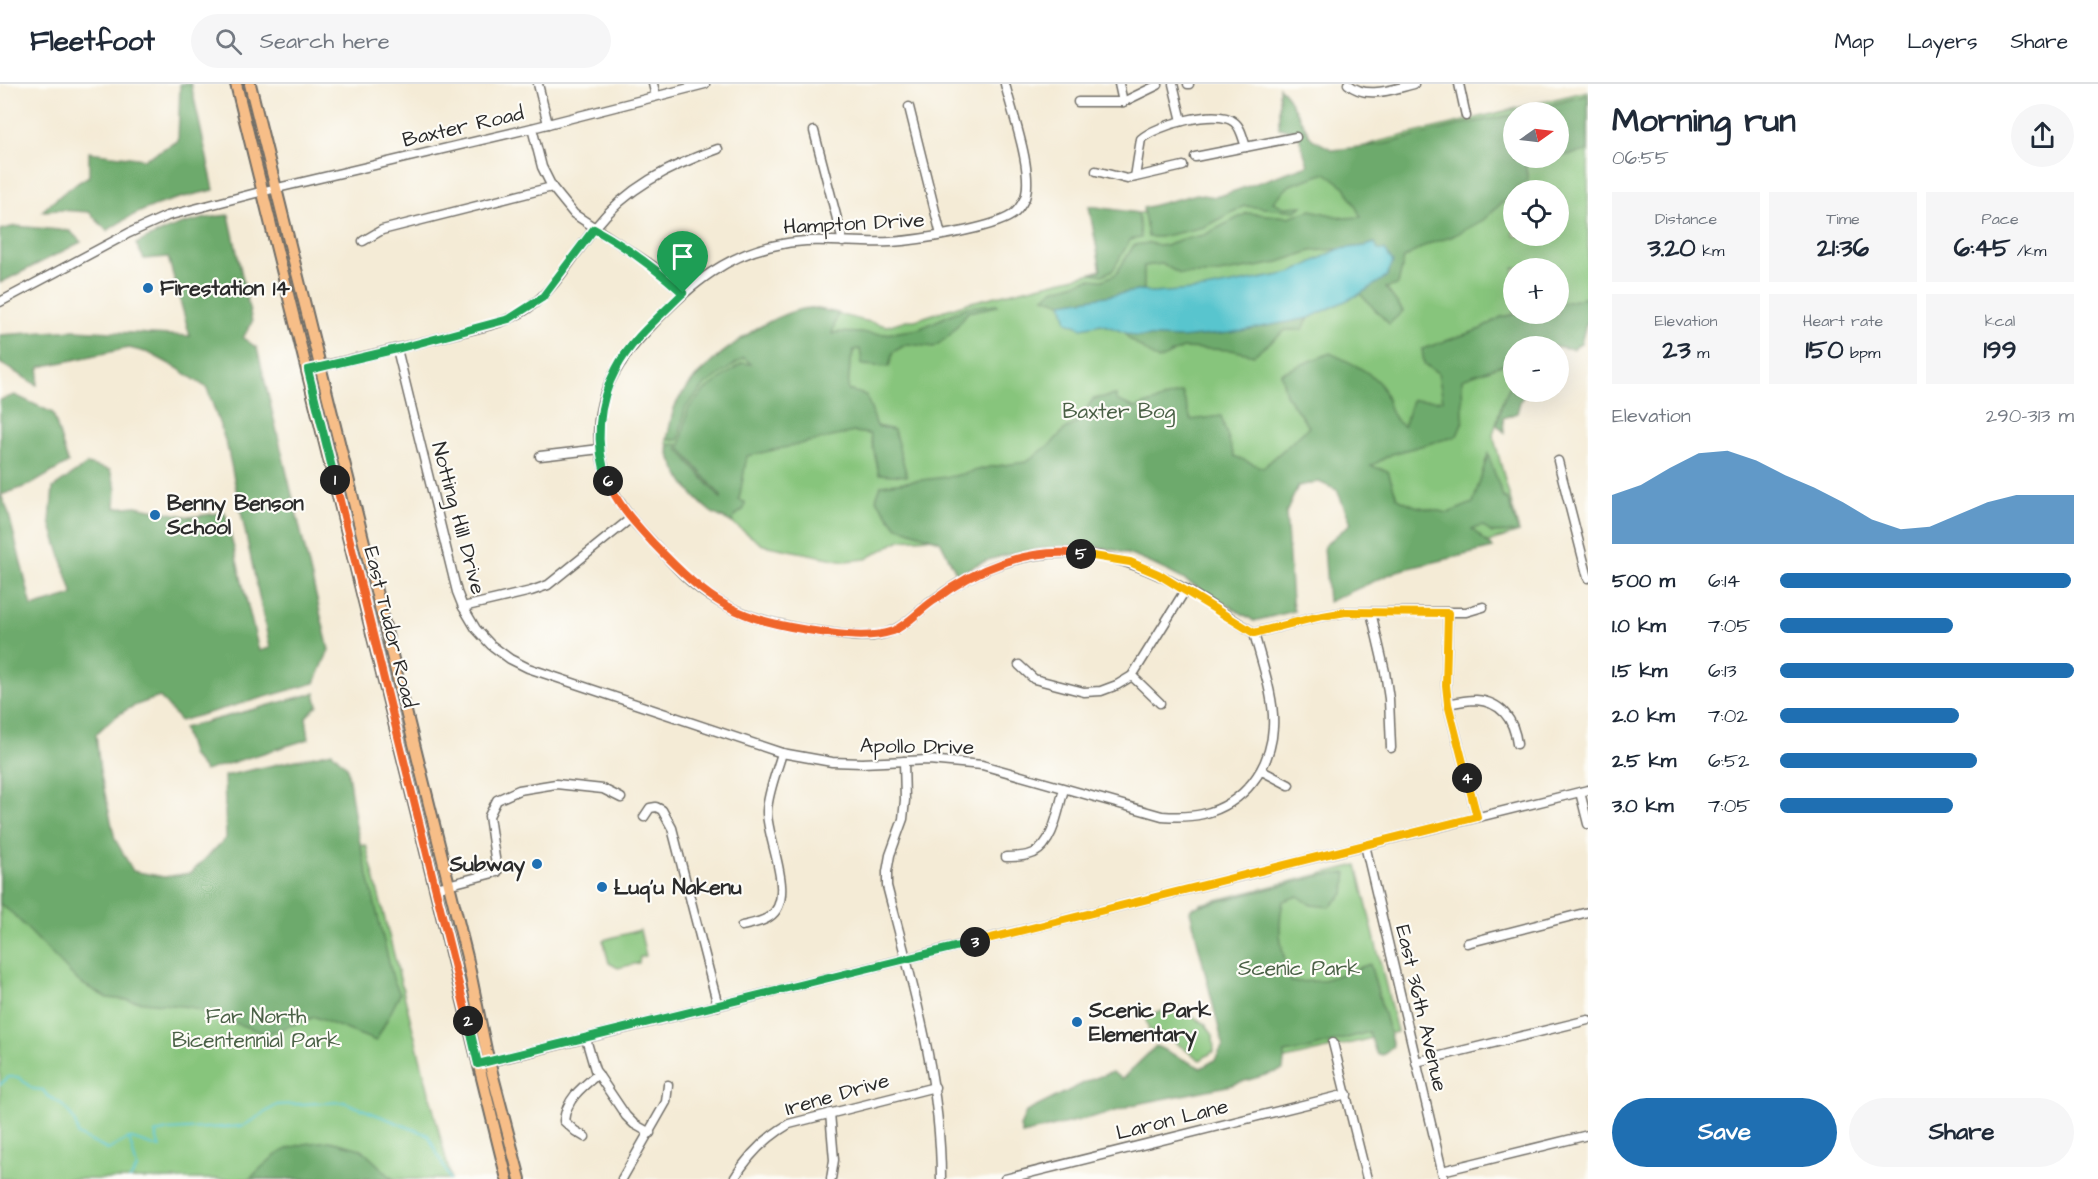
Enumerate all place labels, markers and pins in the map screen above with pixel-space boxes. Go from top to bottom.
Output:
pin [657,231,708,293]
place label: Firestation 14 [160,274,290,303]
marker: Firestation 14 [141,281,155,295]
pin: 1 [320,465,350,495]
pin: 6 [593,466,623,496]
place label: Benny Benson School [166,489,304,542]
marker: Benny Benson School [148,508,162,522]
pin: 5 [1066,539,1096,569]
pin: 4 [1452,763,1482,793]
place label: Subway [449,850,525,882]
marker: Subway [530,857,544,871]
place label: Łuq’u Nakenu [613,873,742,903]
marker: Łuq’u Nakenu [595,880,609,894]
pin: 3 [960,927,990,957]
place label: Scenic Park Elementary [1088,996,1211,1052]
pin: 2 [453,1006,483,1036]
marker: Scenic Park Elementary [1070,1015,1084,1029]

